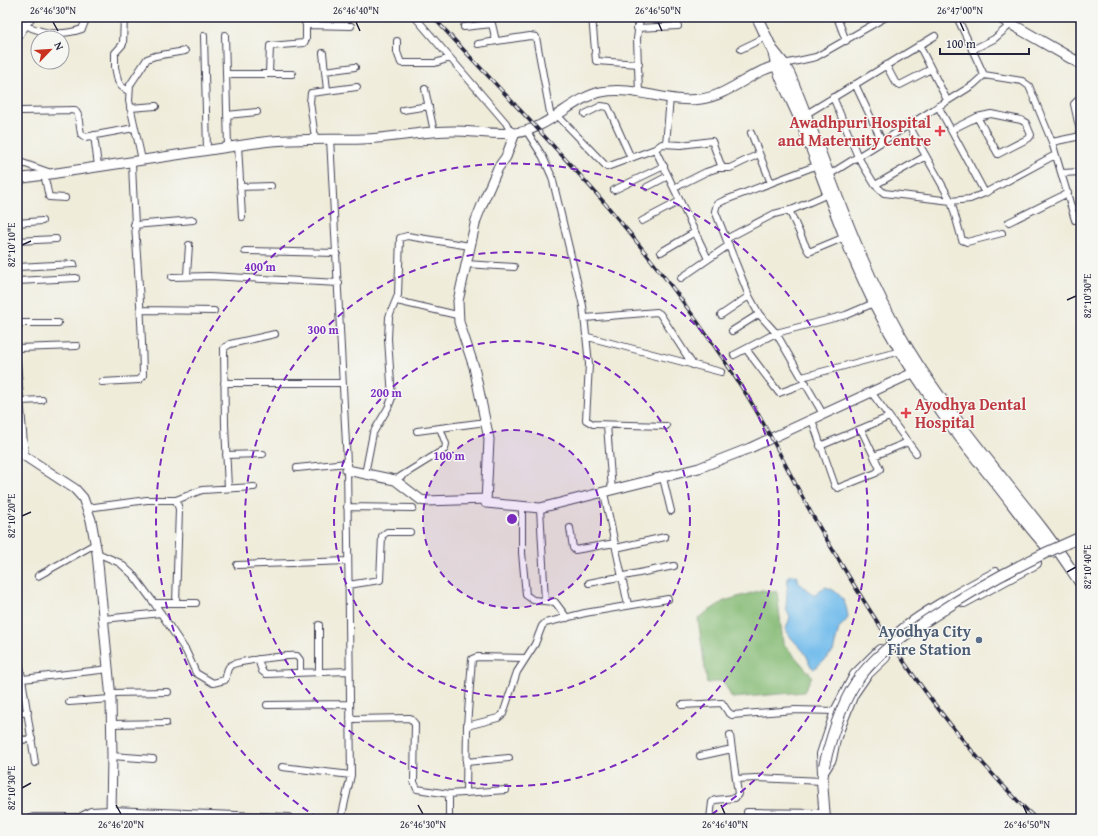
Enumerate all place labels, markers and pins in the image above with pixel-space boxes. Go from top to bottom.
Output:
place label: Awadhpuri Hospital and Maternity Centre [778,110,931,152]
marker: Awadhpuri Hospital and Maternity Centre [934,125,946,137]
place label: Ayodhya Dental Hospital [915,392,1026,434]
marker: Ayodhya Dental Hospital [900,407,912,419]
centre of rings [505,512,519,526]
place label: Ayodhya City Fire Station [879,619,972,661]
marker: Ayodhya City Fire Station [974,635,984,645]

